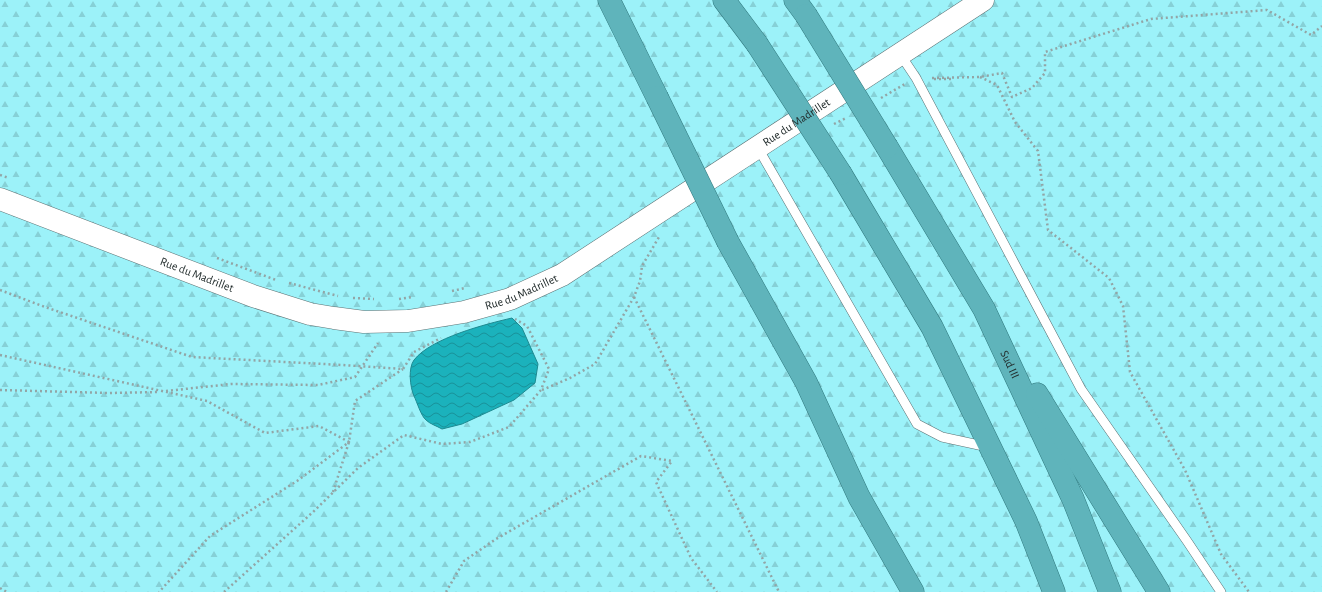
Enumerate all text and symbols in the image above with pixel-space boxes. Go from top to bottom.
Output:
street label: Rue du Madrillet [761,96,832,148]
street label: Rue du Madrillet [159,255,236,294]
street label: Rue du Madrillet [484,272,560,312]
street label: Sud III [998,348,1022,380]

